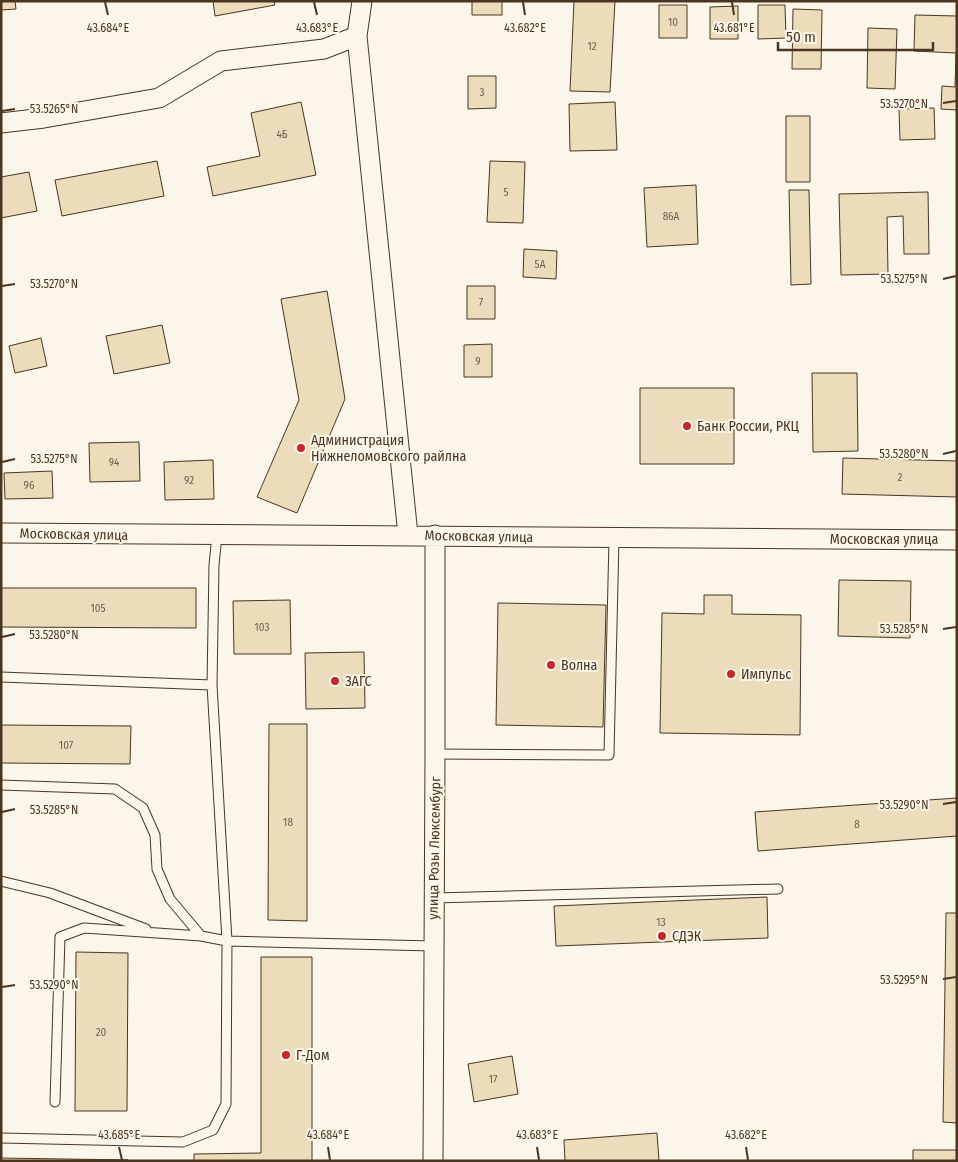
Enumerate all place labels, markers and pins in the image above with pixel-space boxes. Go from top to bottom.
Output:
place label: Банк России, РКЦ [697,418,800,435]
marker: Банк России, РКЦ [681,420,693,432]
place label: Администрация Нижнеломовского райлна [311,432,466,465]
marker: Администрация Нижнеломовского райлна [295,442,307,454]
place label: Волна [561,657,598,674]
marker: Волна [545,659,557,671]
place label: Импульс [741,666,791,683]
marker: Импульс [725,668,737,680]
place label: ЗАГС [345,673,372,690]
marker: ЗАГС [329,675,341,687]
place label: СДЭК [672,928,702,945]
marker: СДЭК [656,930,668,942]
place label: Г-Дом [296,1047,329,1064]
marker: Г-Дом [280,1049,292,1061]

